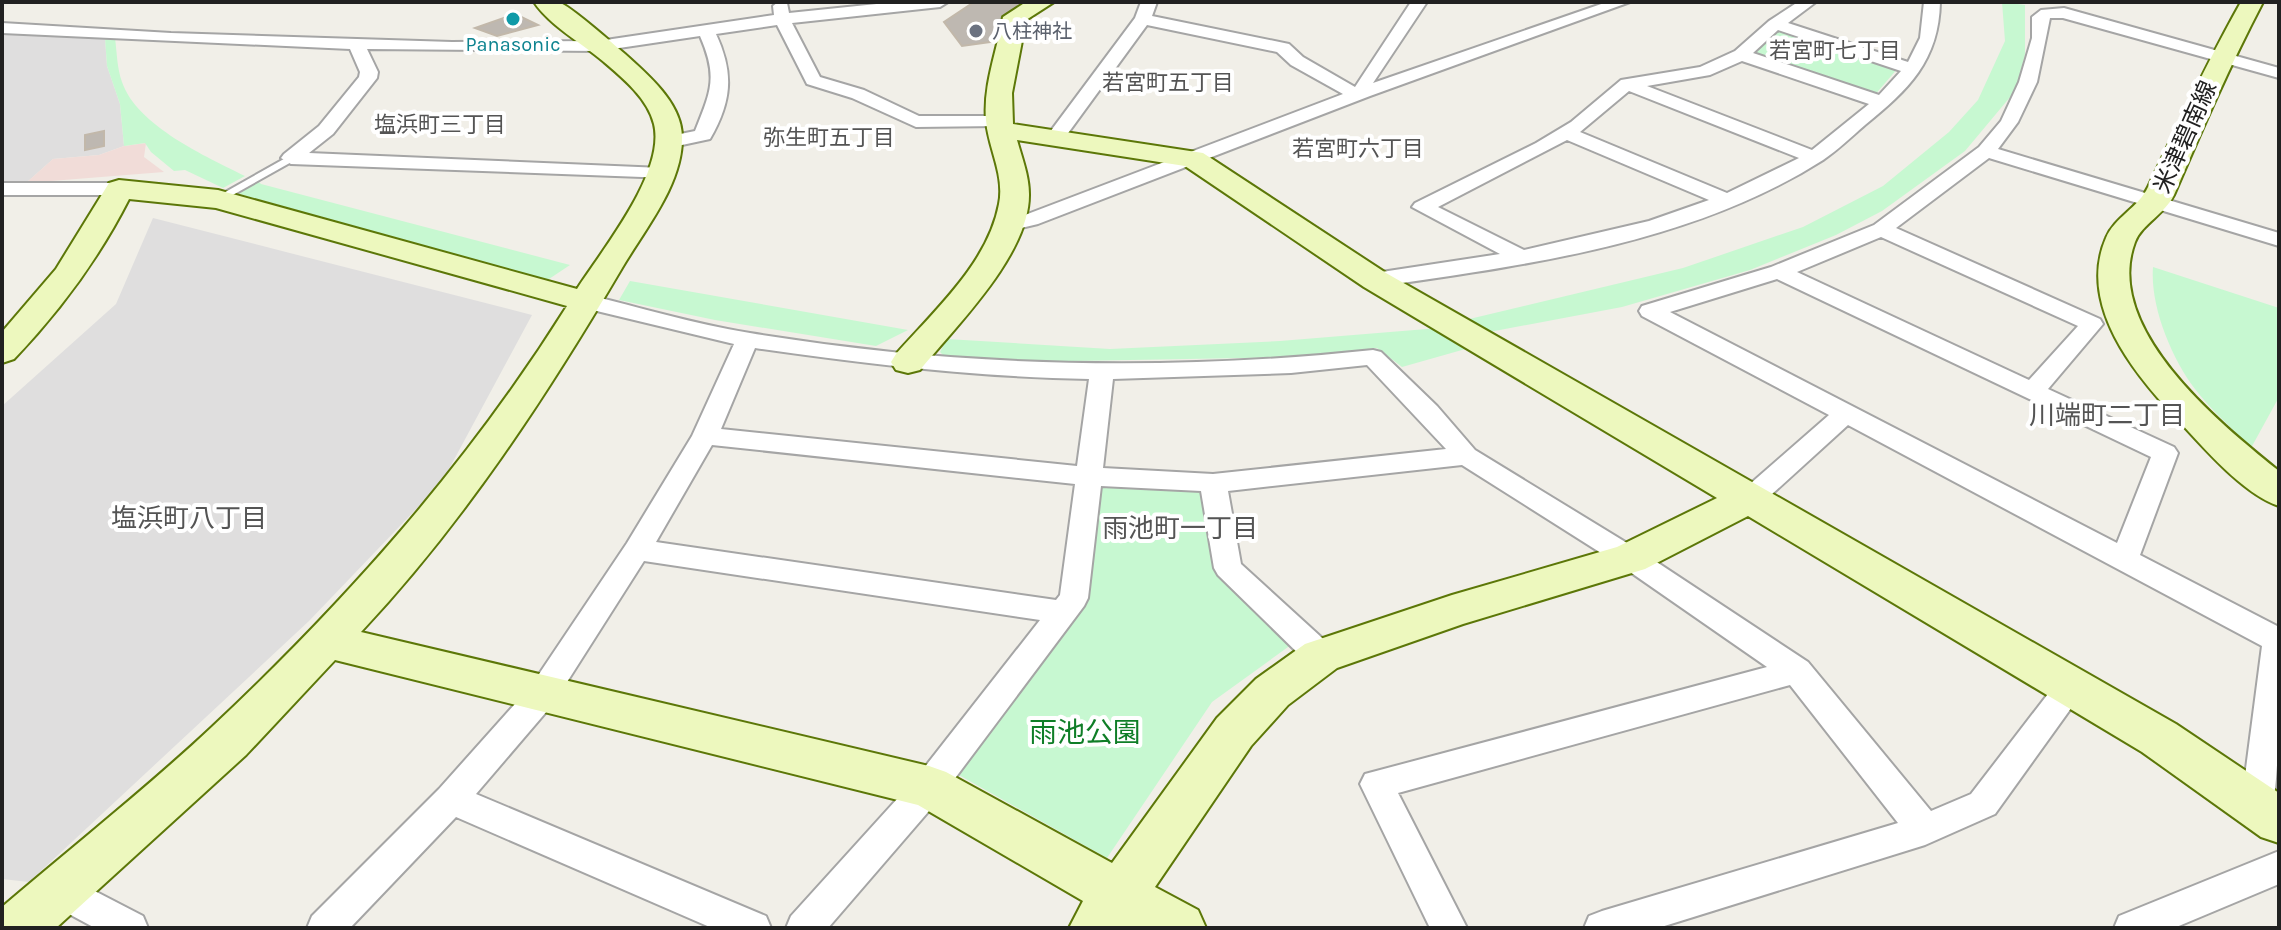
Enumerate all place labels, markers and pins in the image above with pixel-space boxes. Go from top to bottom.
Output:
marker: Panasonic [504,10,522,28]
place label: 八柱神社 [992,20,1072,43]
marker: 八柱神社 [967,22,985,40]
place label: Panasonic [466,33,560,56]

